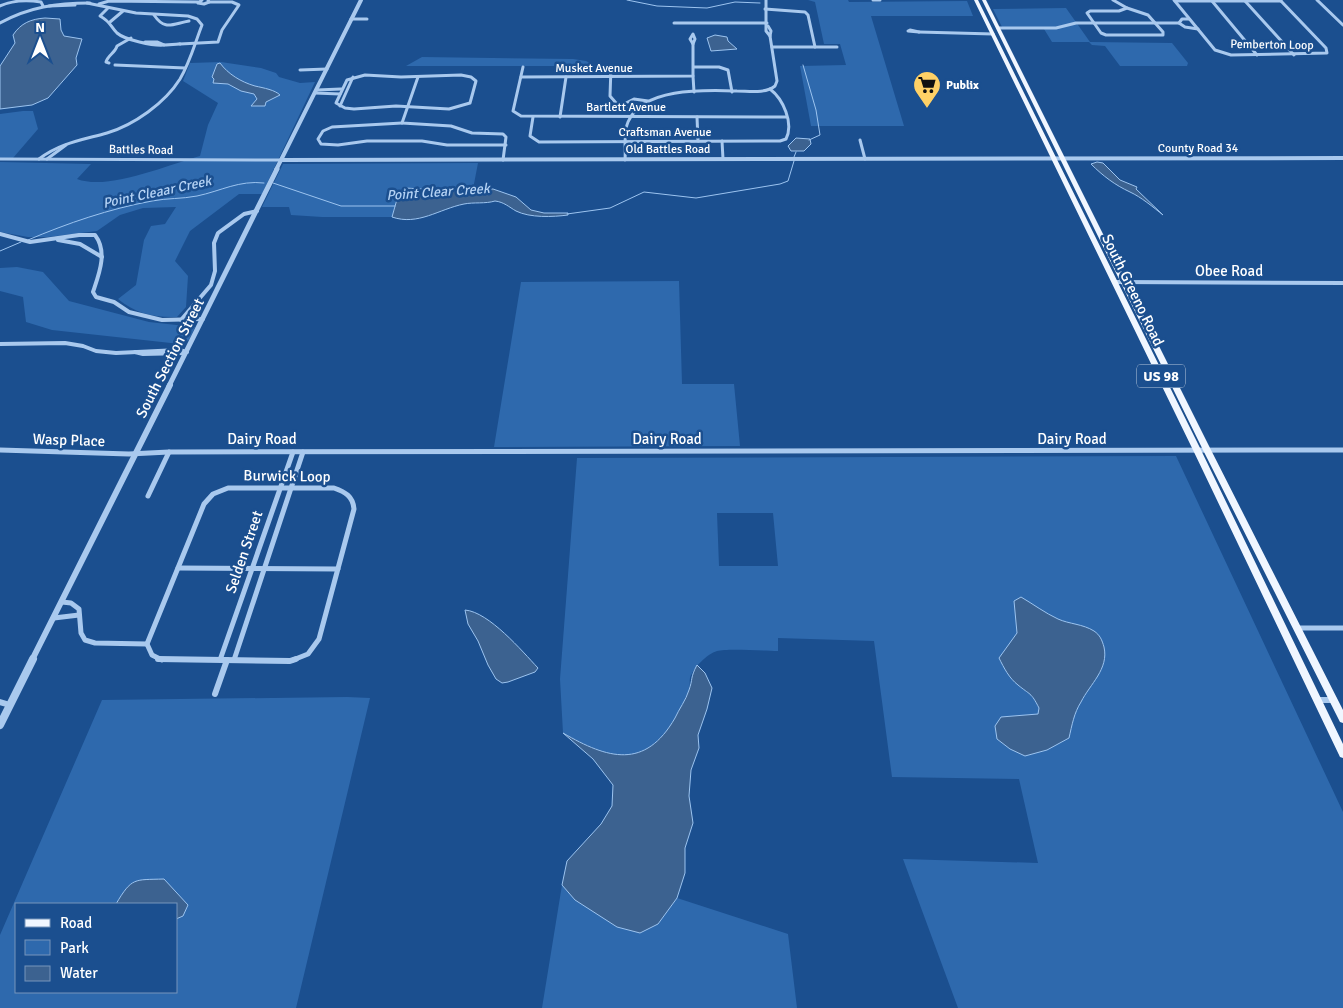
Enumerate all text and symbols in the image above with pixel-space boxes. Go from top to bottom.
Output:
north arrow [15,15,65,65]
text: N [35,19,45,36]
street label: Pemberton Loop [1230,37,1314,53]
street label: Musket Avenue [555,61,633,76]
supermarket icon: Publix [912,70,942,109]
place label: Publix [946,78,979,93]
street label: Bartlett Avenue [586,100,666,115]
street label: Craftsman Avenue [618,125,712,140]
street label: County Road 34 [1158,141,1239,156]
street label: Battles Road [109,142,173,158]
street label: Old Battles Road [626,142,710,157]
water label: Point Cleaar Creek [101,172,215,212]
water label: Point Clear Creek [386,180,492,204]
street label: South Greeno Road [1098,231,1168,349]
street label: Obee Road [1195,262,1263,280]
street label: South Section Street [132,295,208,421]
road number: US 98 [1137,364,1185,388]
street label: Wasp Place [32,430,106,450]
street label: Dairy Road [227,430,297,448]
street label: Dairy Road [632,430,702,448]
street label: Dairy Road [1037,430,1107,448]
street label: Burwick Loop [243,466,331,486]
street label: Selden Street [221,508,267,596]
legend [15,903,178,993]
text: Road [60,914,92,932]
text: Park [60,939,89,957]
text: Water [60,964,98,982]

